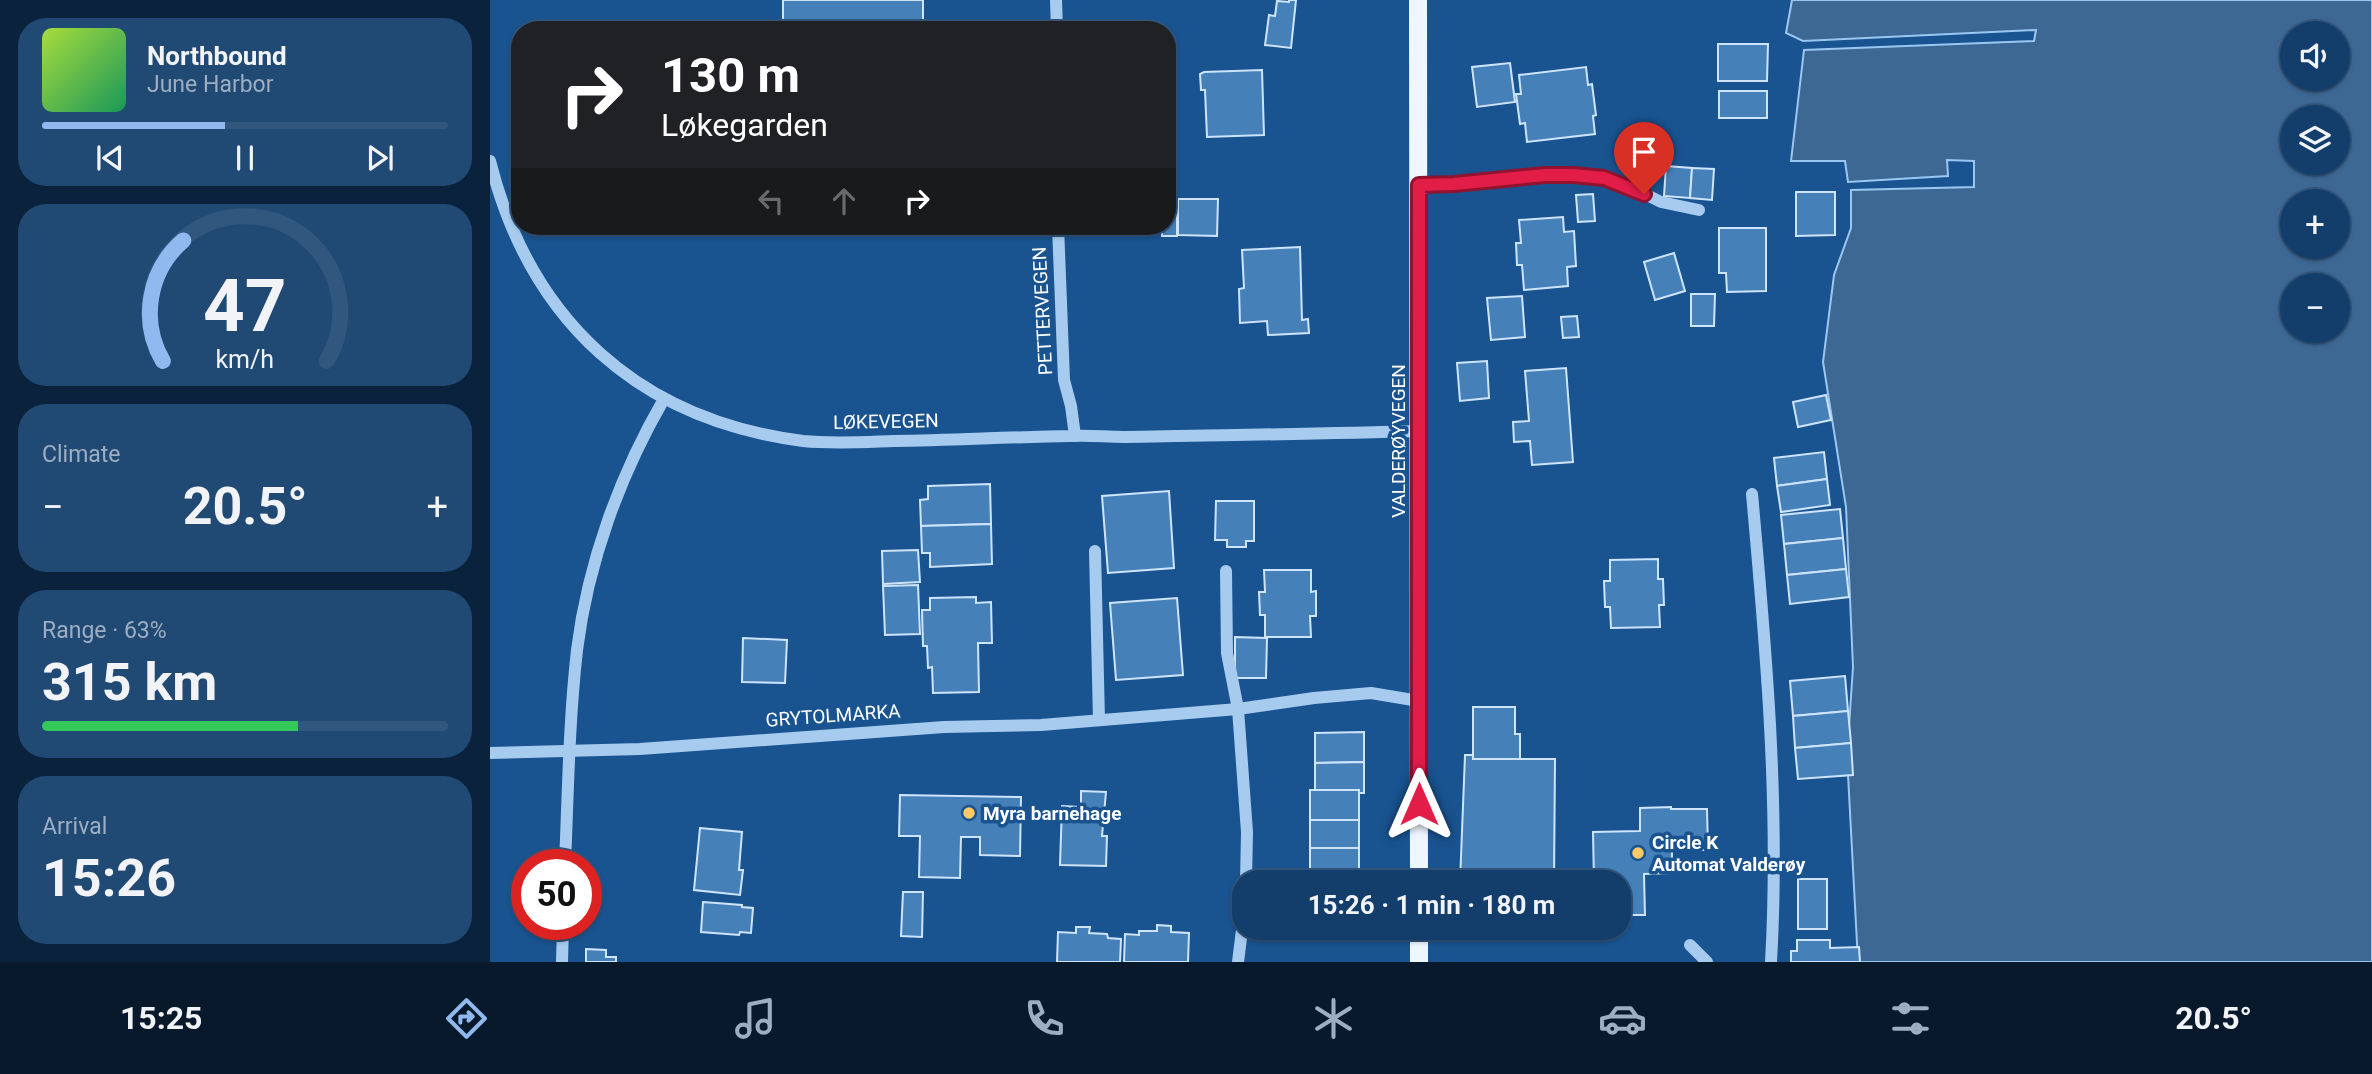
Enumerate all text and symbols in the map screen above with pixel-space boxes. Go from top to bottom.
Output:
map controls [2280,21,2350,343]
button: sound [2280,21,2350,91]
text: Northbound [147,41,287,71]
text: 130 m [661,47,800,104]
icon: right [546,49,637,140]
text: June Harbor [147,71,274,98]
button: layers [2280,105,2350,175]
text: Løkegarden [661,106,828,144]
pin [1614,122,1674,194]
icon: arrive [1625,133,1663,171]
icon: previous [91,139,129,177]
icon: pause [226,139,264,177]
icon: next [361,139,399,177]
icon: left [752,182,790,220]
icon: ahead [825,182,863,220]
icon: right [898,182,936,220]
button: + [2280,189,2350,259]
street label: PETTERVEGEN [1028,246,1057,376]
text: 47 [203,263,287,349]
button: − [2280,273,2350,343]
text: km/h [216,345,274,374]
street label: VALDERØYVEGEN [1387,364,1410,518]
street label: LØKEVEGEN [833,409,939,434]
text: Climate [42,441,121,468]
text: 20.5° [183,476,308,537]
text: − [42,485,64,529]
text: + [426,485,448,529]
text: Range · 63% [42,617,167,644]
text: 315 km [42,652,217,713]
street label: GRYTOLMARKA [765,699,902,732]
position arrow [1382,767,1456,841]
place label: Myra barnehage [983,802,1121,825]
marker: Myra barnehage [961,805,977,821]
text: Arrival [42,813,107,840]
place label: Circle K Automat Valderøy [1652,831,1806,876]
marker: Circle K Automat Valderøy [1630,845,1646,861]
text: 15:26 [42,848,176,909]
speed limit sign: 50 [511,849,602,940]
text: 15:26 · 1 min · 180 m [1308,890,1555,920]
icon: directions [442,994,491,1043]
icon: music [731,994,780,1043]
icon: phone [1020,994,1069,1043]
icon: climate [1309,994,1358,1043]
icon: car [1598,994,1647,1043]
icon: filters [1886,994,1935,1043]
text: 15:25 [120,999,202,1037]
text: 20.5° [2175,999,2252,1037]

